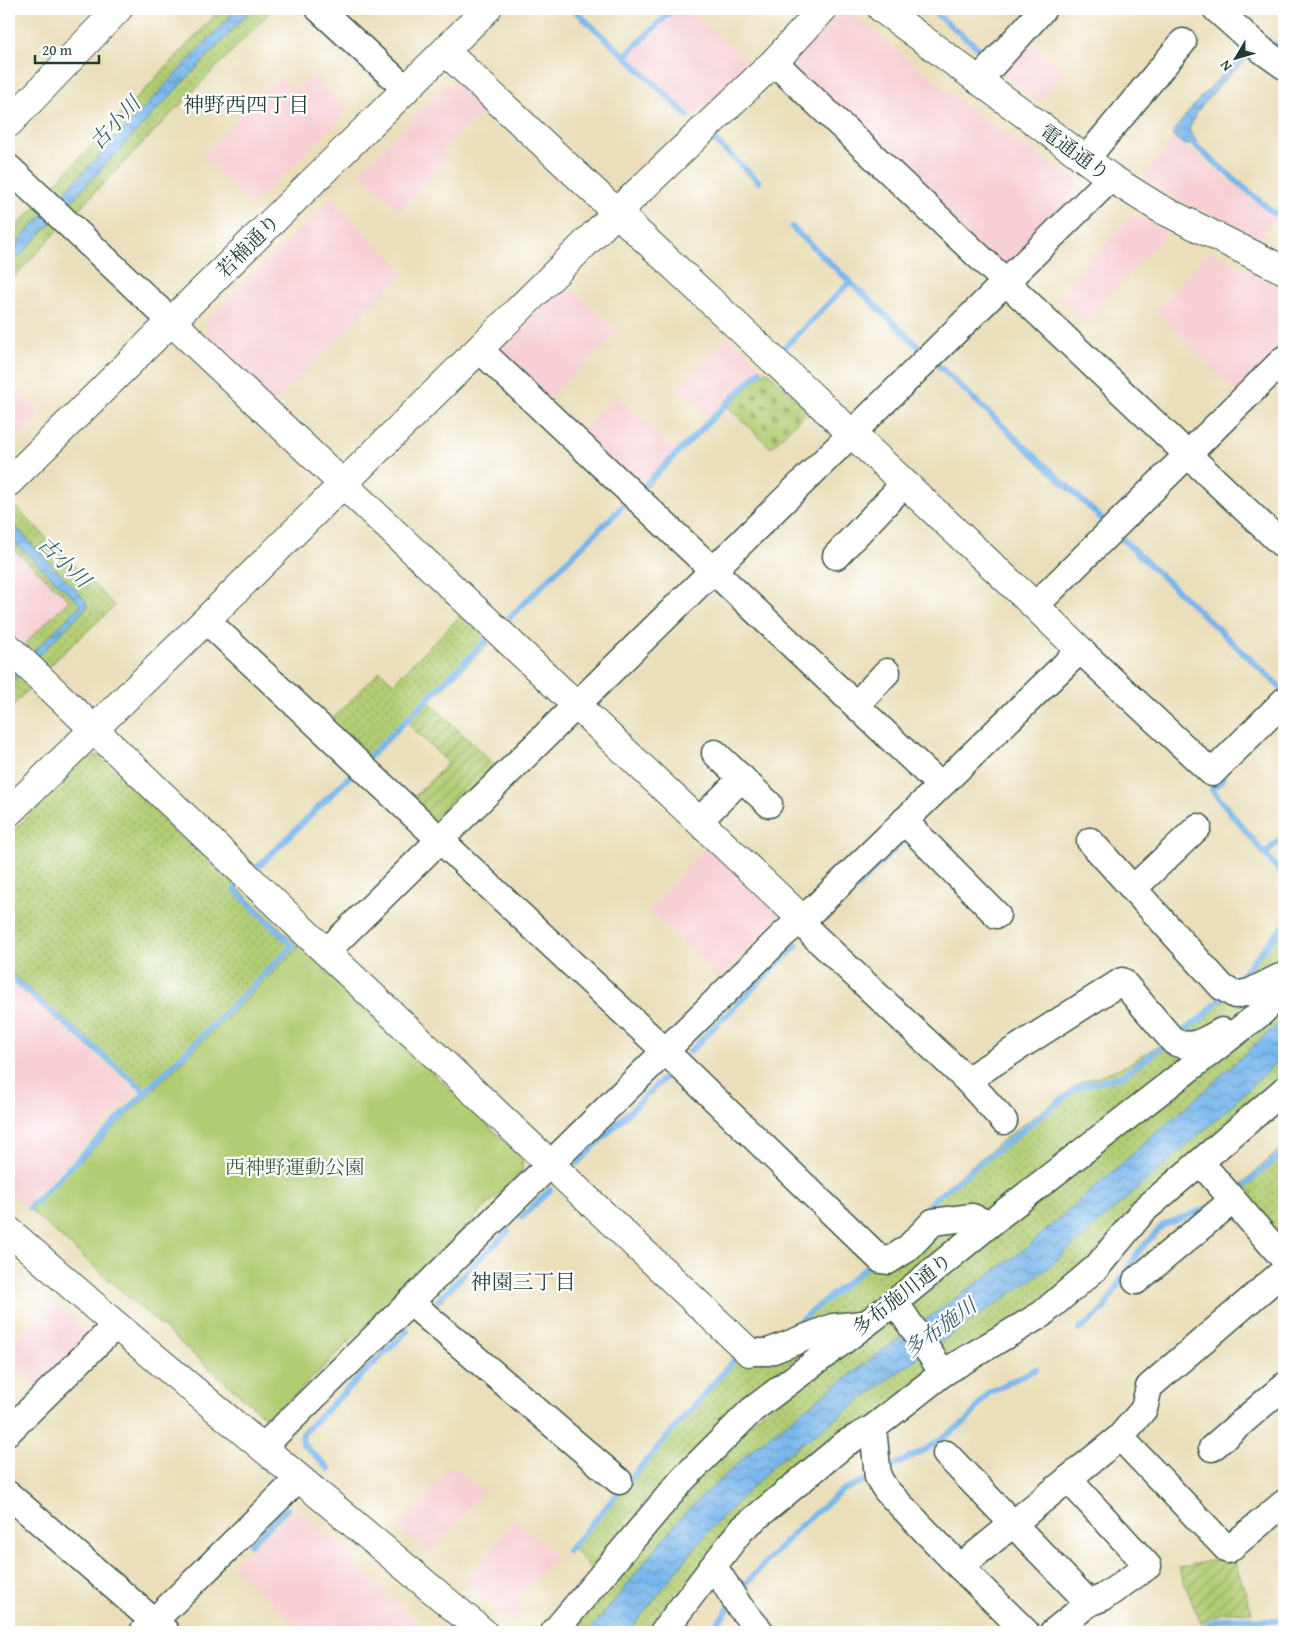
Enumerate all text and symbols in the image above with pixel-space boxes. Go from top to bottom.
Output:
scale bar [35,32,99,64]
north arrow [1210,32,1260,82]
text: 20 m [42,39,73,60]
text: N [1215,56,1237,76]
water label: 古小川 [82,88,149,156]
district label: 神野西四丁目 [183,89,309,120]
street label: 電通通り [1034,116,1116,187]
street label: 若楠通り [209,207,286,284]
water label: 古小川 [31,529,99,596]
park label: 西神野運動公園 [225,1152,365,1181]
street label: 多布施川通り [847,1248,957,1340]
district label: 神園三丁目 [471,1266,576,1297]
water label: 多布施川 [899,1293,981,1363]

